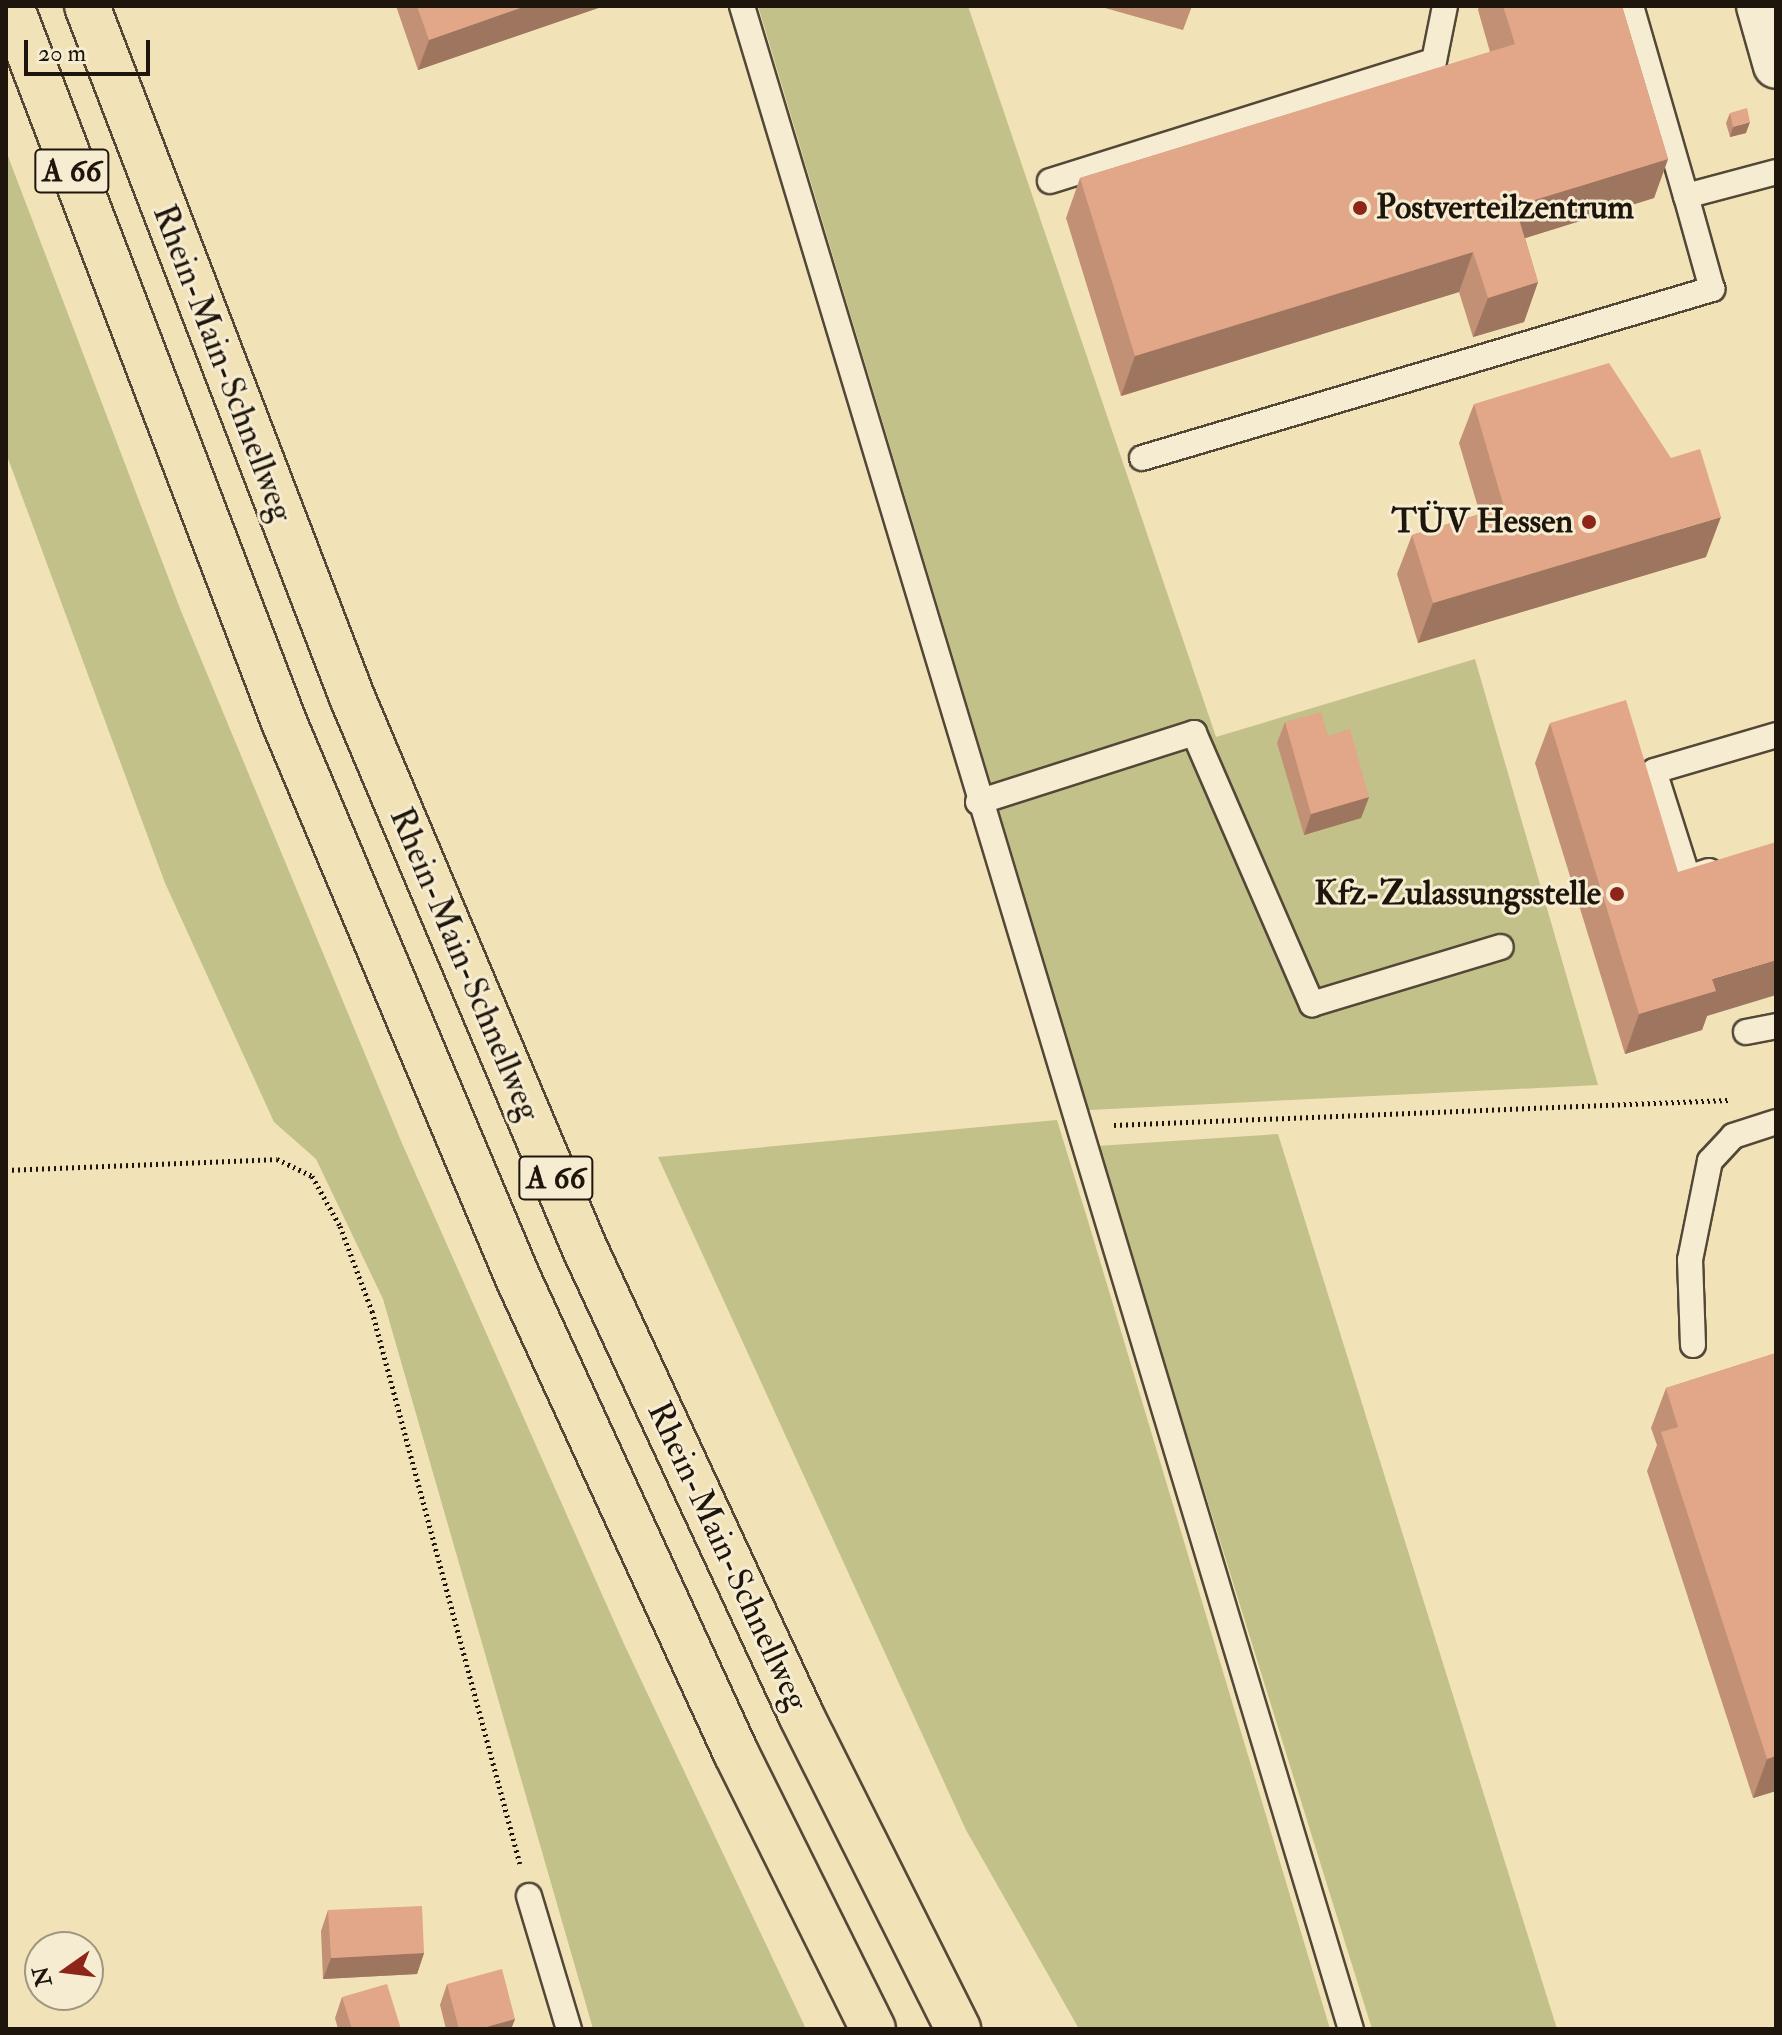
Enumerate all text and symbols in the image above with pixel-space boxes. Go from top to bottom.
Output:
scale bar [28,24,154,74]
text: 20 m [38,38,86,69]
road number: A 66 [34,143,110,199]
place label: Postverteilzentrum [1376,188,1634,228]
street label: Rhein-Main-Schnellweg [144,199,302,527]
marker: Postverteilzentrum [1351,199,1369,217]
place label: TÜV Hessen [1391,502,1573,542]
marker: TÜV Hessen [1580,513,1598,531]
street label: Rhein-Main-Schnellweg [381,801,549,1127]
place label: Kfz-Zulassungsstelle [1314,874,1601,914]
marker: Kfz-Zulassungsstelle [1608,885,1626,903]
road number: A 66 [518,1150,594,1206]
street label: Rhein-Main-Schnellweg [639,1395,817,1717]
north arrow [24,1931,104,2011]
text: N [27,1963,59,1989]

